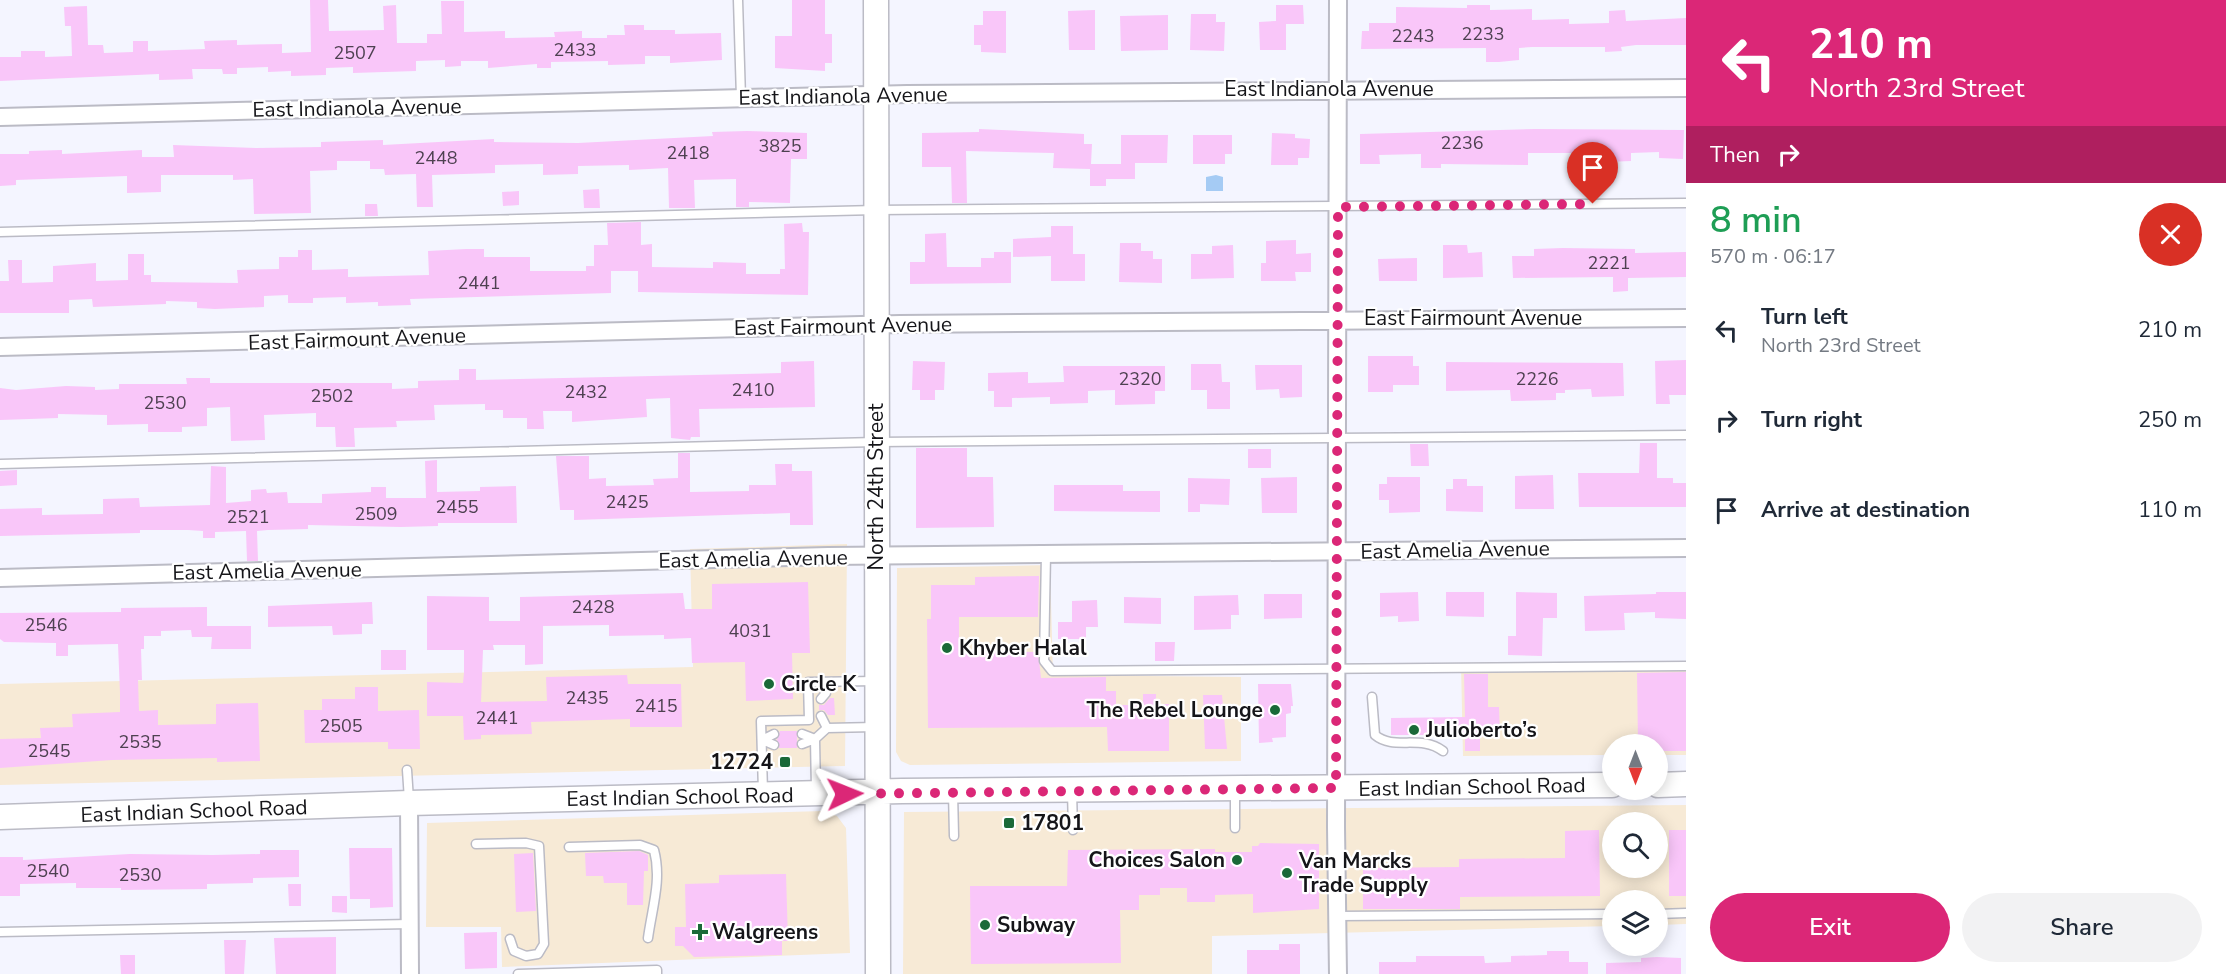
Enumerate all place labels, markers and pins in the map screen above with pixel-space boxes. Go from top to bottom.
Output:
pin [1567,142,1618,204]
place label: Khyber Halal [959,634,1087,662]
marker: Khyber Halal [940,641,954,655]
place label: Circle K [781,670,857,698]
marker: Circle K [762,677,776,691]
place label: The Rebel Lounge [1086,696,1263,724]
marker: The Rebel Lounge [1268,703,1282,717]
place label: Julioberto’s [1425,716,1537,744]
marker: Julioberto’s [1407,723,1421,737]
place label: 12724 [710,748,773,776]
marker: 12724 [778,755,792,769]
place label: 17801 [1021,809,1084,837]
marker: 17801 [1002,816,1016,830]
place label: Choices Salon [1088,846,1225,874]
place label: Van Marcks Trade Supply [1298,847,1429,899]
marker: Choices Salon [1230,853,1244,867]
marker: Van Marcks Trade Supply [1280,866,1294,880]
place label: Subway [997,911,1076,939]
place label: Walgreens [712,918,818,946]
marker: Subway [978,918,992,932]
marker: Walgreens [693,925,707,939]

